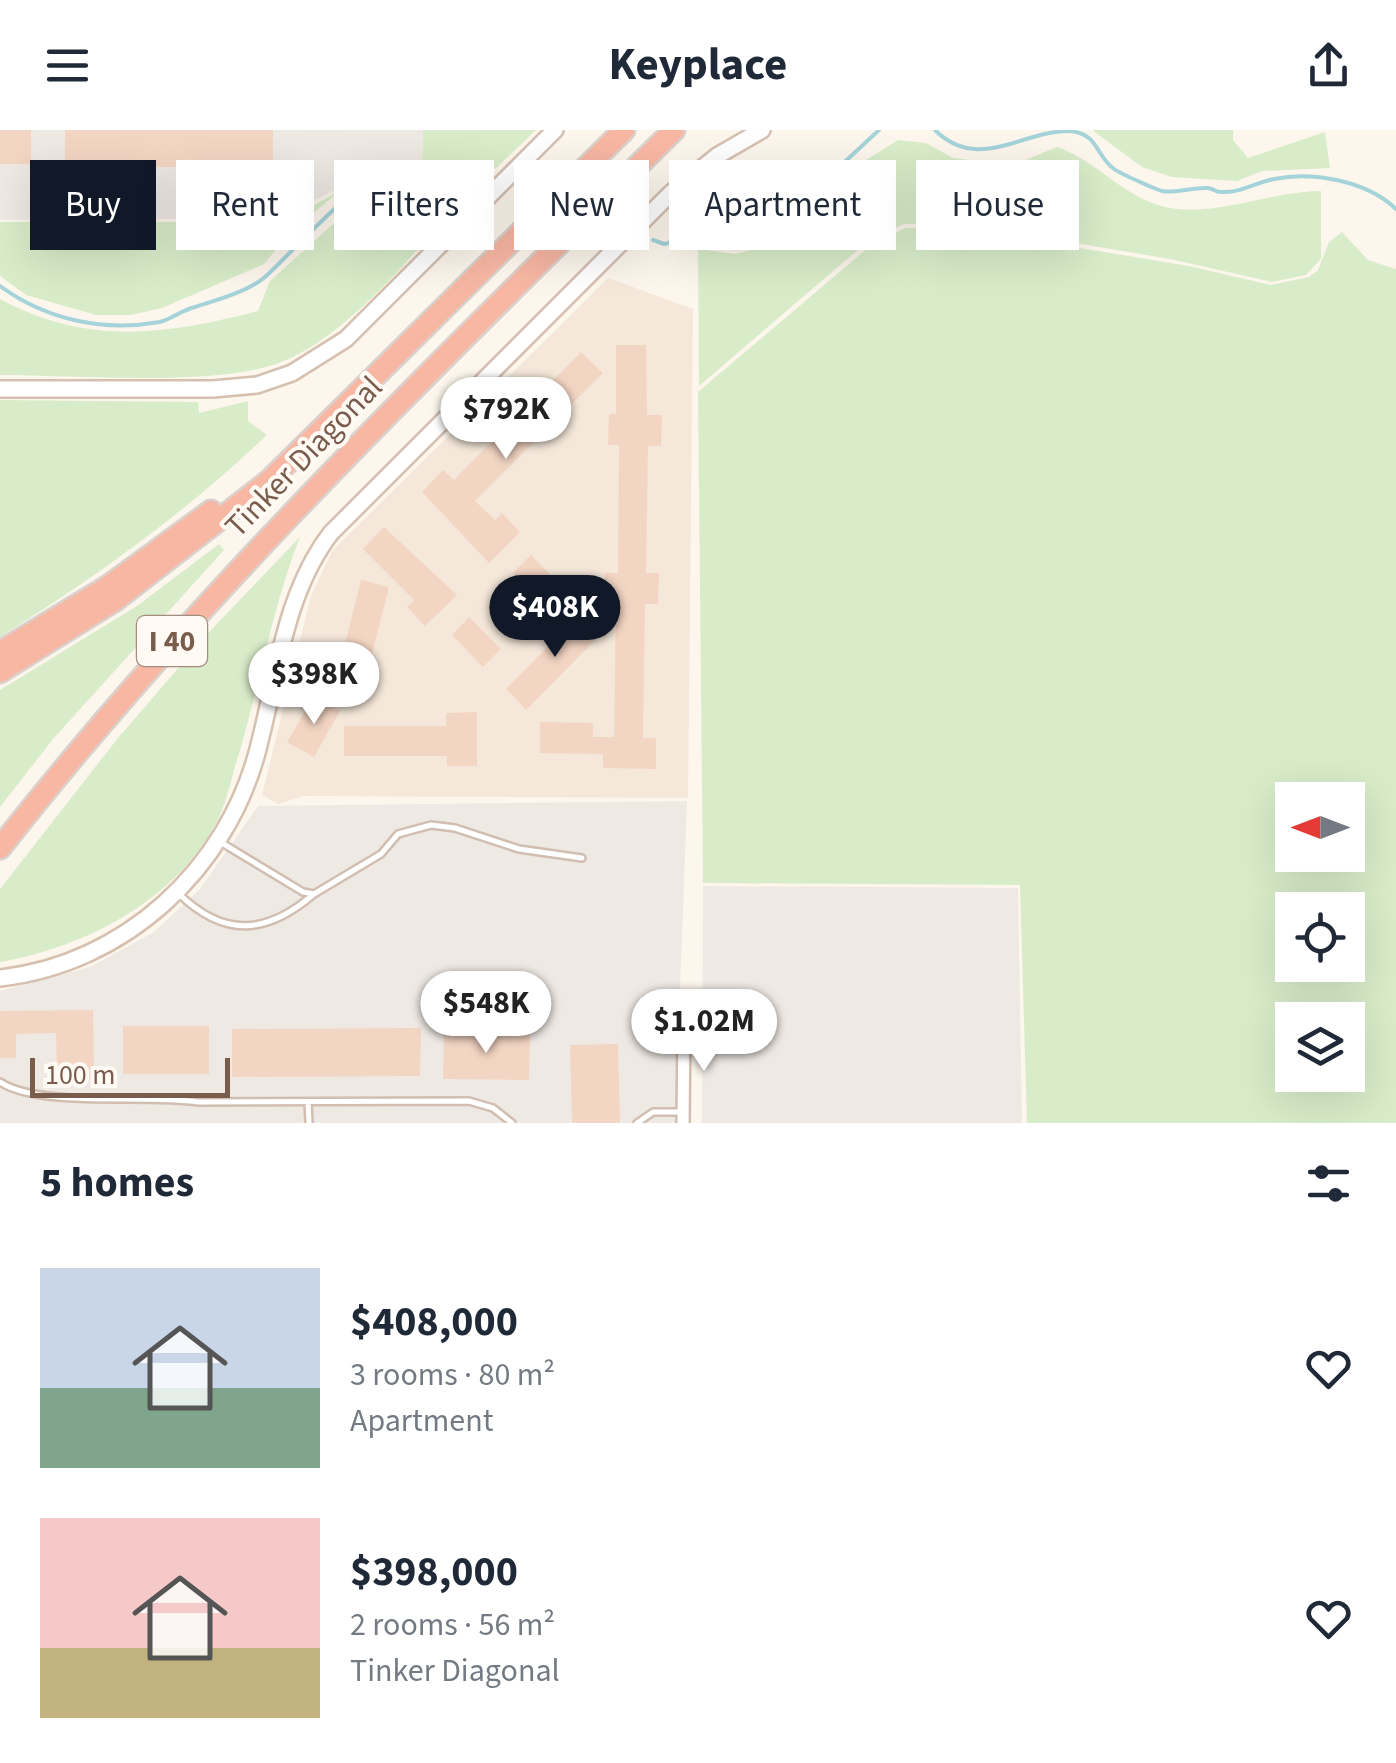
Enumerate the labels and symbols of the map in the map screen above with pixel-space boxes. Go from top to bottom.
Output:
street label: Tinker Diagonal [215,366,393,548]
pin: $792K [436,377,576,462]
pin: $408K [485,575,625,660]
road number: I 40 [137,616,207,666]
pin: $398K [244,642,384,727]
north arrow [1275,782,1365,872]
pin: $548K [416,971,556,1056]
pin: $1.02M [623,989,785,1074]
scale bar [30,1053,230,1098]

